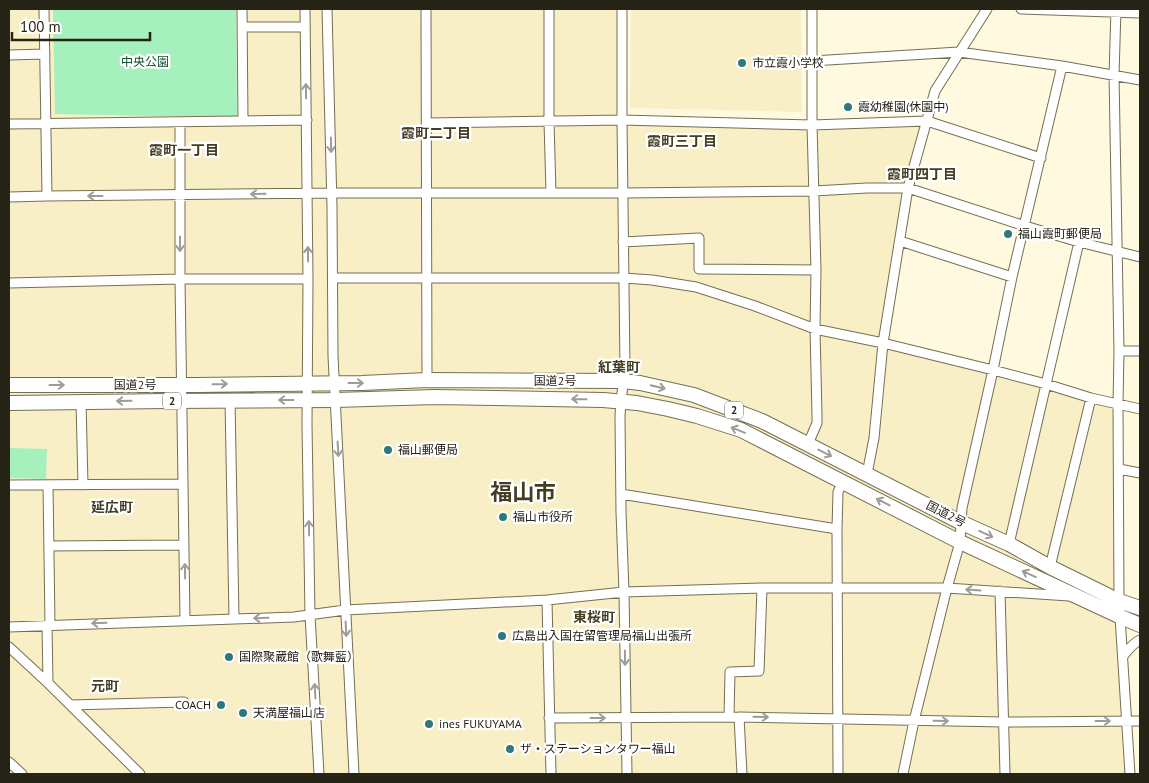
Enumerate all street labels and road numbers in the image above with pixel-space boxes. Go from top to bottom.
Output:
street label: 国道2号 [534,373,576,388]
street label: 国道2号 [114,377,156,392]
road number: 2 [163,392,181,410]
road number: 2 [725,402,743,418]
street label: 国道2号 [924,497,969,530]

